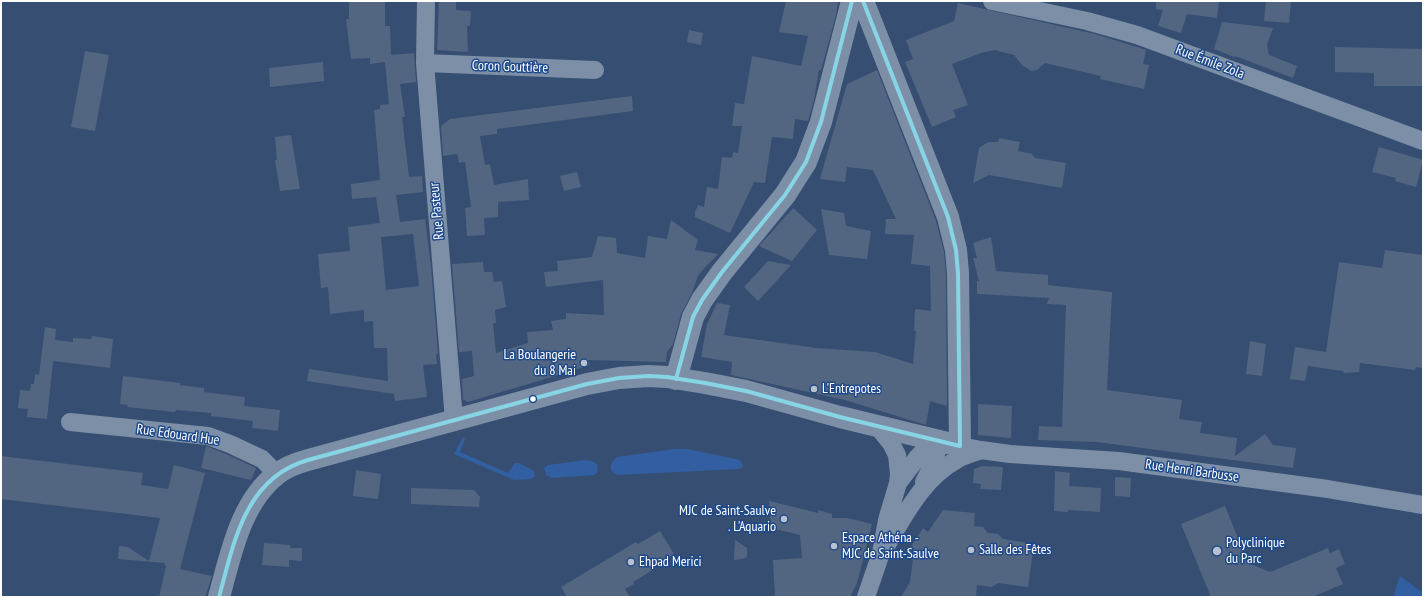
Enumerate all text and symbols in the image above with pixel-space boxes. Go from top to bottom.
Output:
street label: Rue Émile Zola [1173,41,1247,83]
street label: Coron Gouttière [472,57,548,77]
street label: Rue Pasteur [426,182,448,240]
place label: La Boulangerie du 8 Mai [504,347,576,380]
marker: La Boulangerie du 8 Mai [579,358,589,368]
place label: L'Entrepotes [822,381,881,397]
marker: L'Entrepotes [809,384,819,394]
unlabelled marker [528,394,538,404]
street label: Rue Edouard Hue [135,421,221,449]
street label: Rue Henri Barbusse [1144,456,1240,486]
place label: MJC de Saint-Saulve . L'Aquario [679,503,776,536]
marker: MJC de Saint-Saulve . L'Aquario [779,514,789,524]
place label: Espace Athéna - MJC de Saint-Saulve [842,530,939,562]
place label: Polyclinique du Parc [1226,535,1285,568]
marker: Espace Athéna - MJC de Saint-Saulve [829,541,839,551]
place label: Salle des Fêtes [979,542,1051,558]
marker: Salle des Fêtes [966,545,976,555]
marker: Polyclinique du Parc [1211,545,1223,557]
place label: Ehpad Merici [639,554,701,570]
marker: Ehpad Merici [626,557,636,567]

